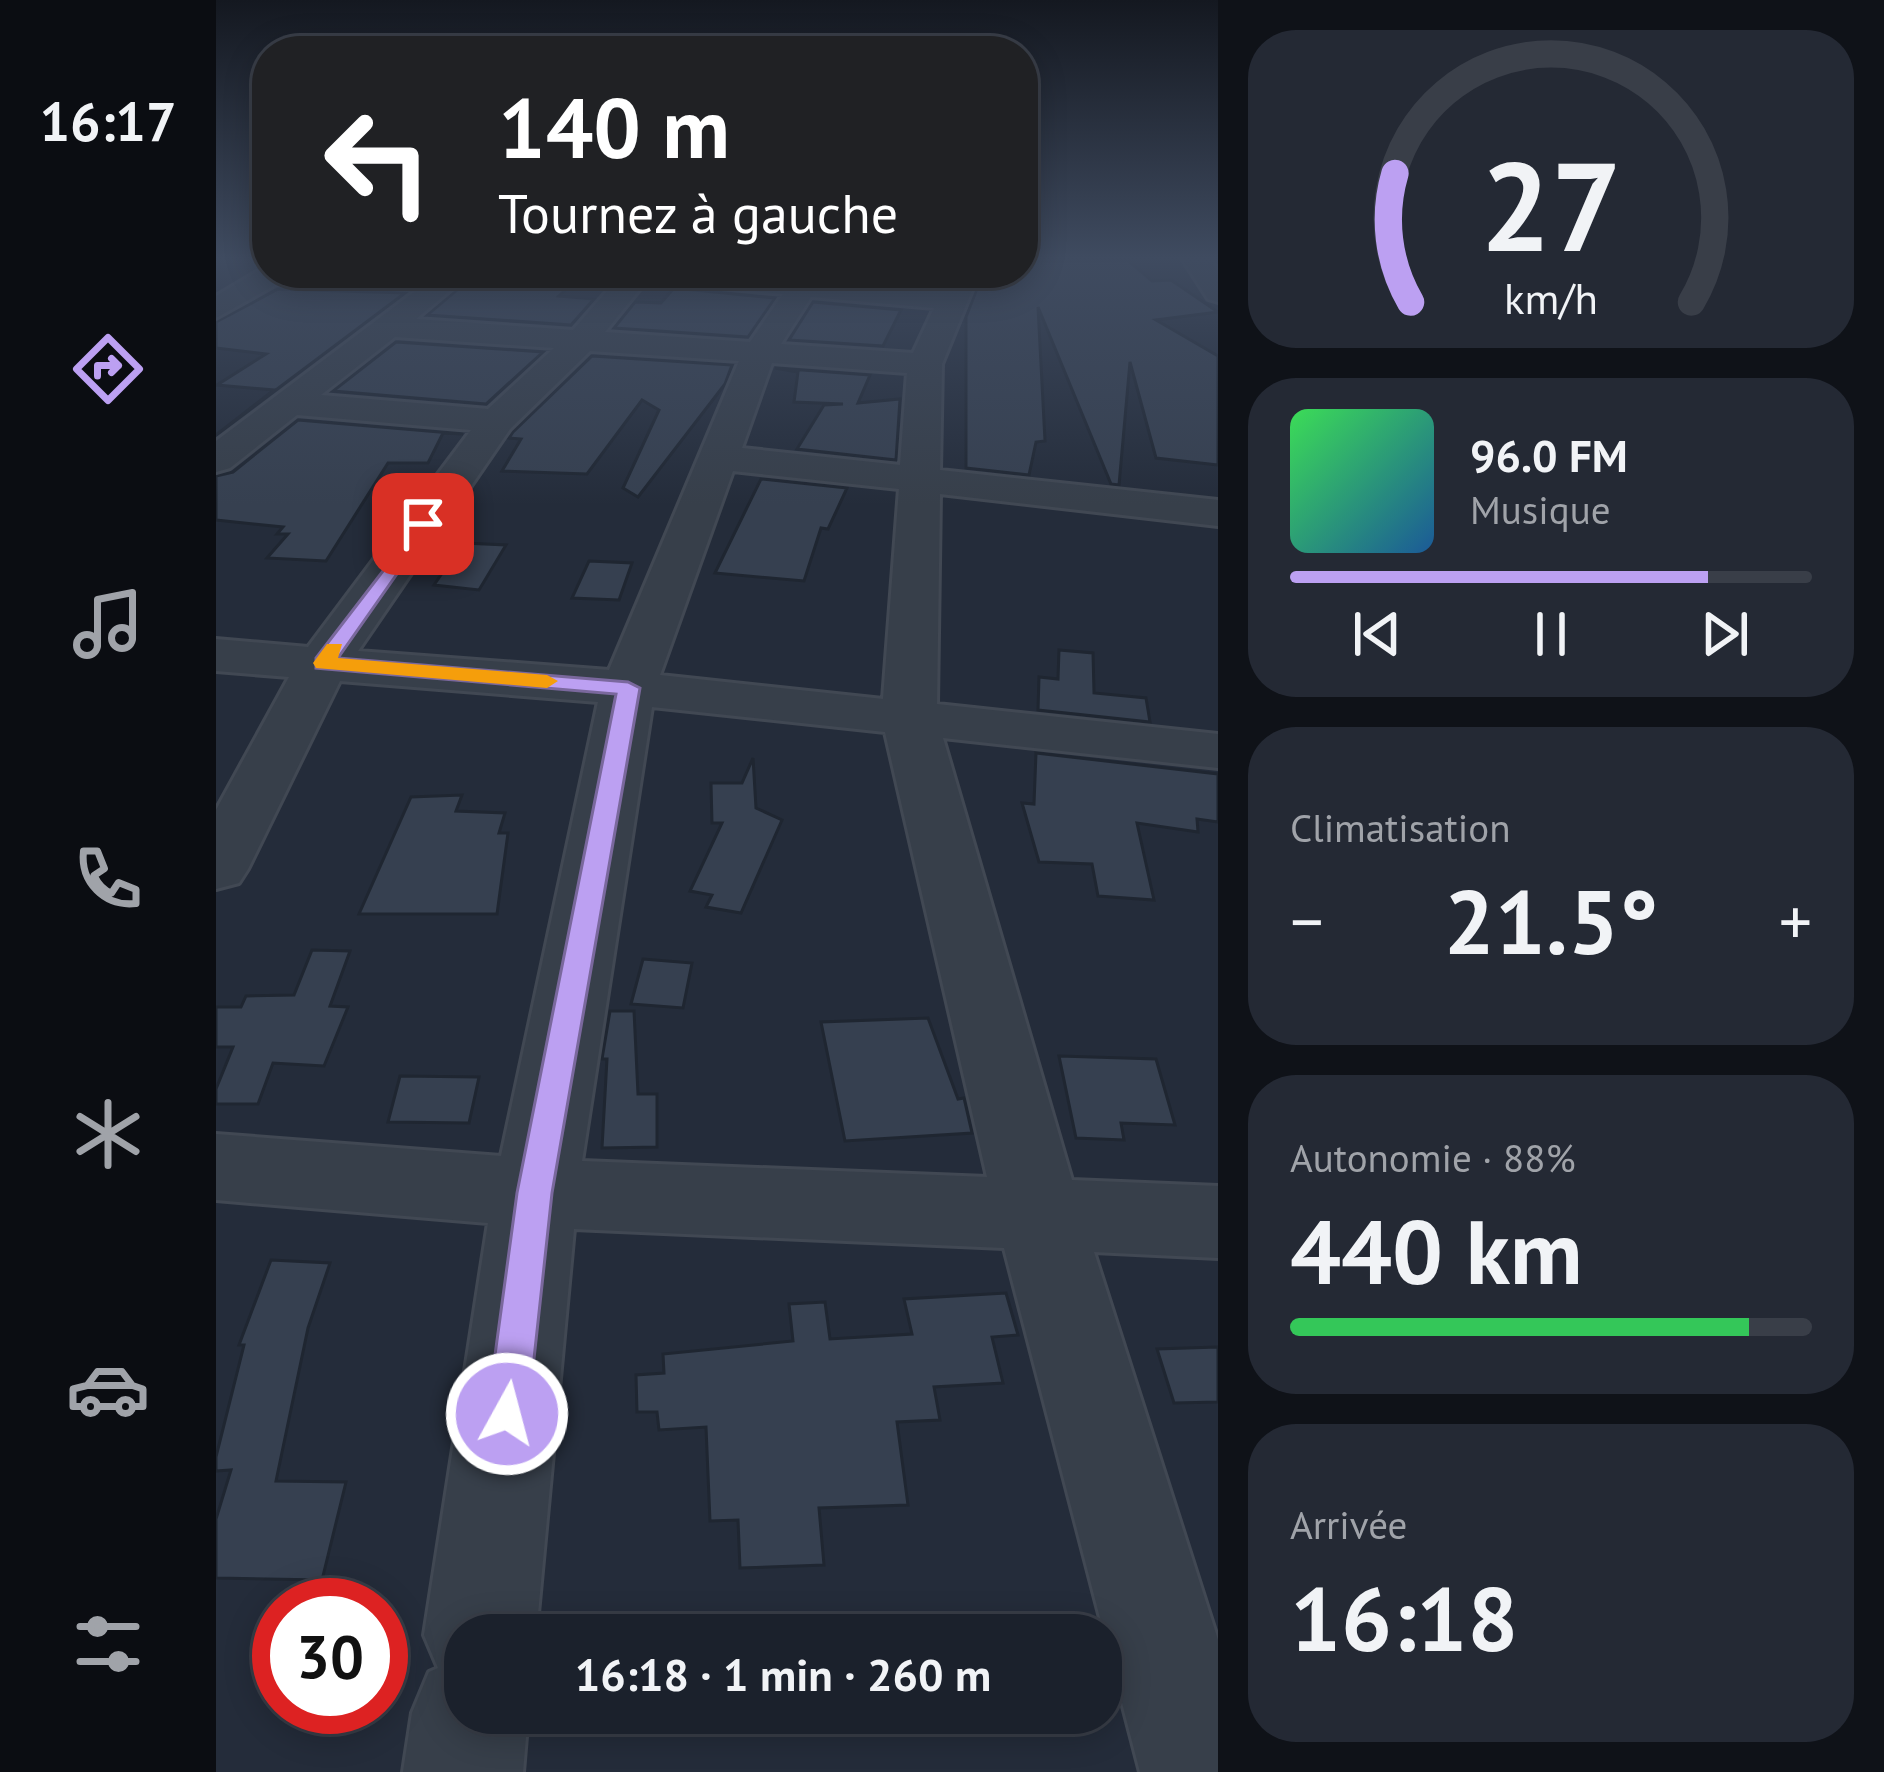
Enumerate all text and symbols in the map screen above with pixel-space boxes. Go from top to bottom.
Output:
text: 140 m [498,72,730,181]
icon: left [300,84,456,240]
text: 16:17 [40,86,177,156]
text: 27 [1480,125,1622,286]
text: Tournez à gauche [498,178,898,248]
text: km/h [1504,270,1598,326]
icon: directions [66,327,150,411]
text: 96.0 FM [1470,426,1628,484]
pin [372,473,474,575]
text: Musique [1470,484,1611,535]
icon: arrive [390,491,456,557]
icon: music [66,582,150,666]
icon: previous [1344,601,1410,667]
icon: pause [1518,601,1584,667]
icon: next [1692,601,1758,667]
text: Climatisation [1290,802,1510,853]
icon: phone [66,837,150,921]
text: 21.5° [1444,862,1658,979]
text: − [1290,878,1323,963]
text: + [1779,878,1812,963]
icon: climate [66,1092,150,1176]
text: Autonomie · 88% [1290,1132,1576,1183]
text: 440 km [1290,1192,1583,1309]
icon: car [66,1347,150,1431]
position arrow [444,1351,570,1477]
text: Arrivée [1290,1499,1407,1550]
text: 16:18 [1290,1559,1518,1676]
speed limit sign: 30 [252,1578,408,1734]
icon: filters [66,1602,150,1686]
text: 16:18 · 1 min · 260 m [575,1645,991,1703]

